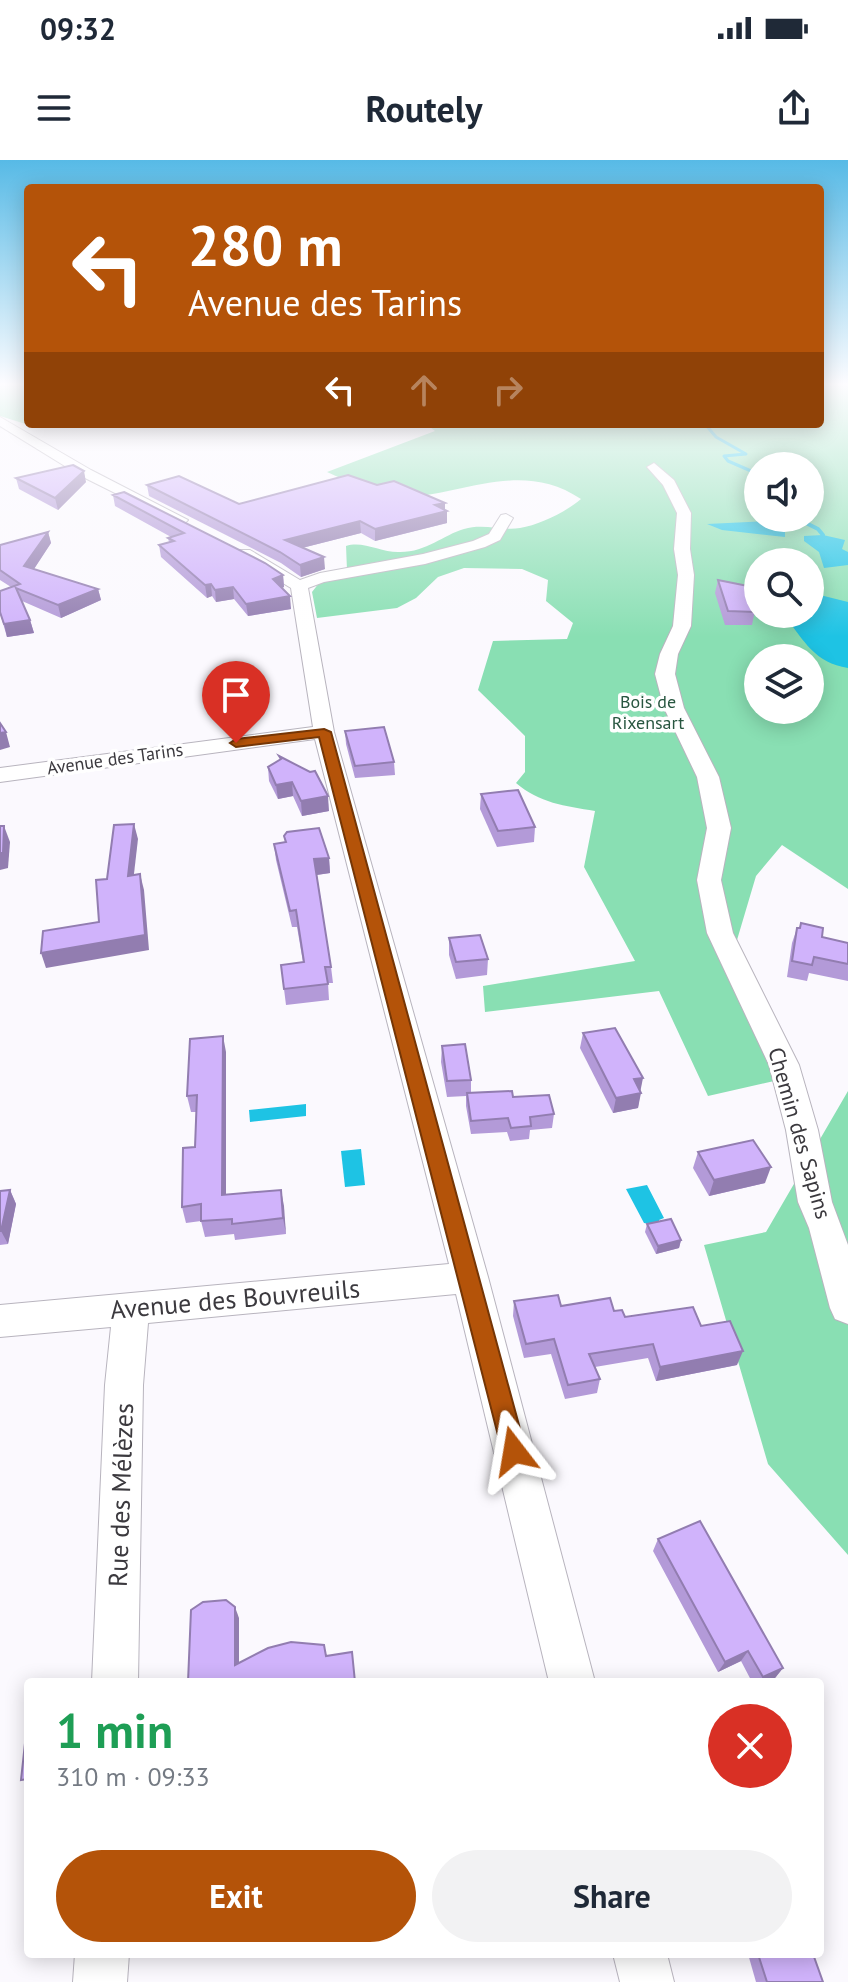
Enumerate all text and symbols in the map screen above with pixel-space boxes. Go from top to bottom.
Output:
text: 09:32 [40,9,116,48]
text: Routely [365,85,483,132]
icon: menu [32,86,76,130]
icon: share [772,86,816,130]
text: 280 m [188,209,343,281]
icon: left [56,216,160,320]
text: Avenue des Tarins [188,279,462,326]
icon: left [318,368,362,412]
icon: ahead [402,368,446,412]
icon: right [486,368,530,412]
map controls [744,452,824,724]
button: sound [744,452,824,532]
button: search [744,548,824,628]
button: layers [744,644,824,724]
pin [202,661,270,743]
icon: arrive [214,673,258,717]
park label: Bois de Rixensart [612,690,684,734]
street label: Avenue des Tarins [45,738,184,779]
street label: Chemin des Sapins [762,1044,838,1222]
street label: Avenue des Bouvreuils [109,1271,361,1326]
street label: Rue des Mélèzes [101,1402,140,1588]
position arrow [472,1409,556,1493]
text: 1 min [56,1699,173,1761]
button: close [708,1704,792,1788]
text: 310 m · 09:33 [56,1760,210,1793]
button: Exit [56,1850,416,1942]
button: Share [432,1850,792,1942]

